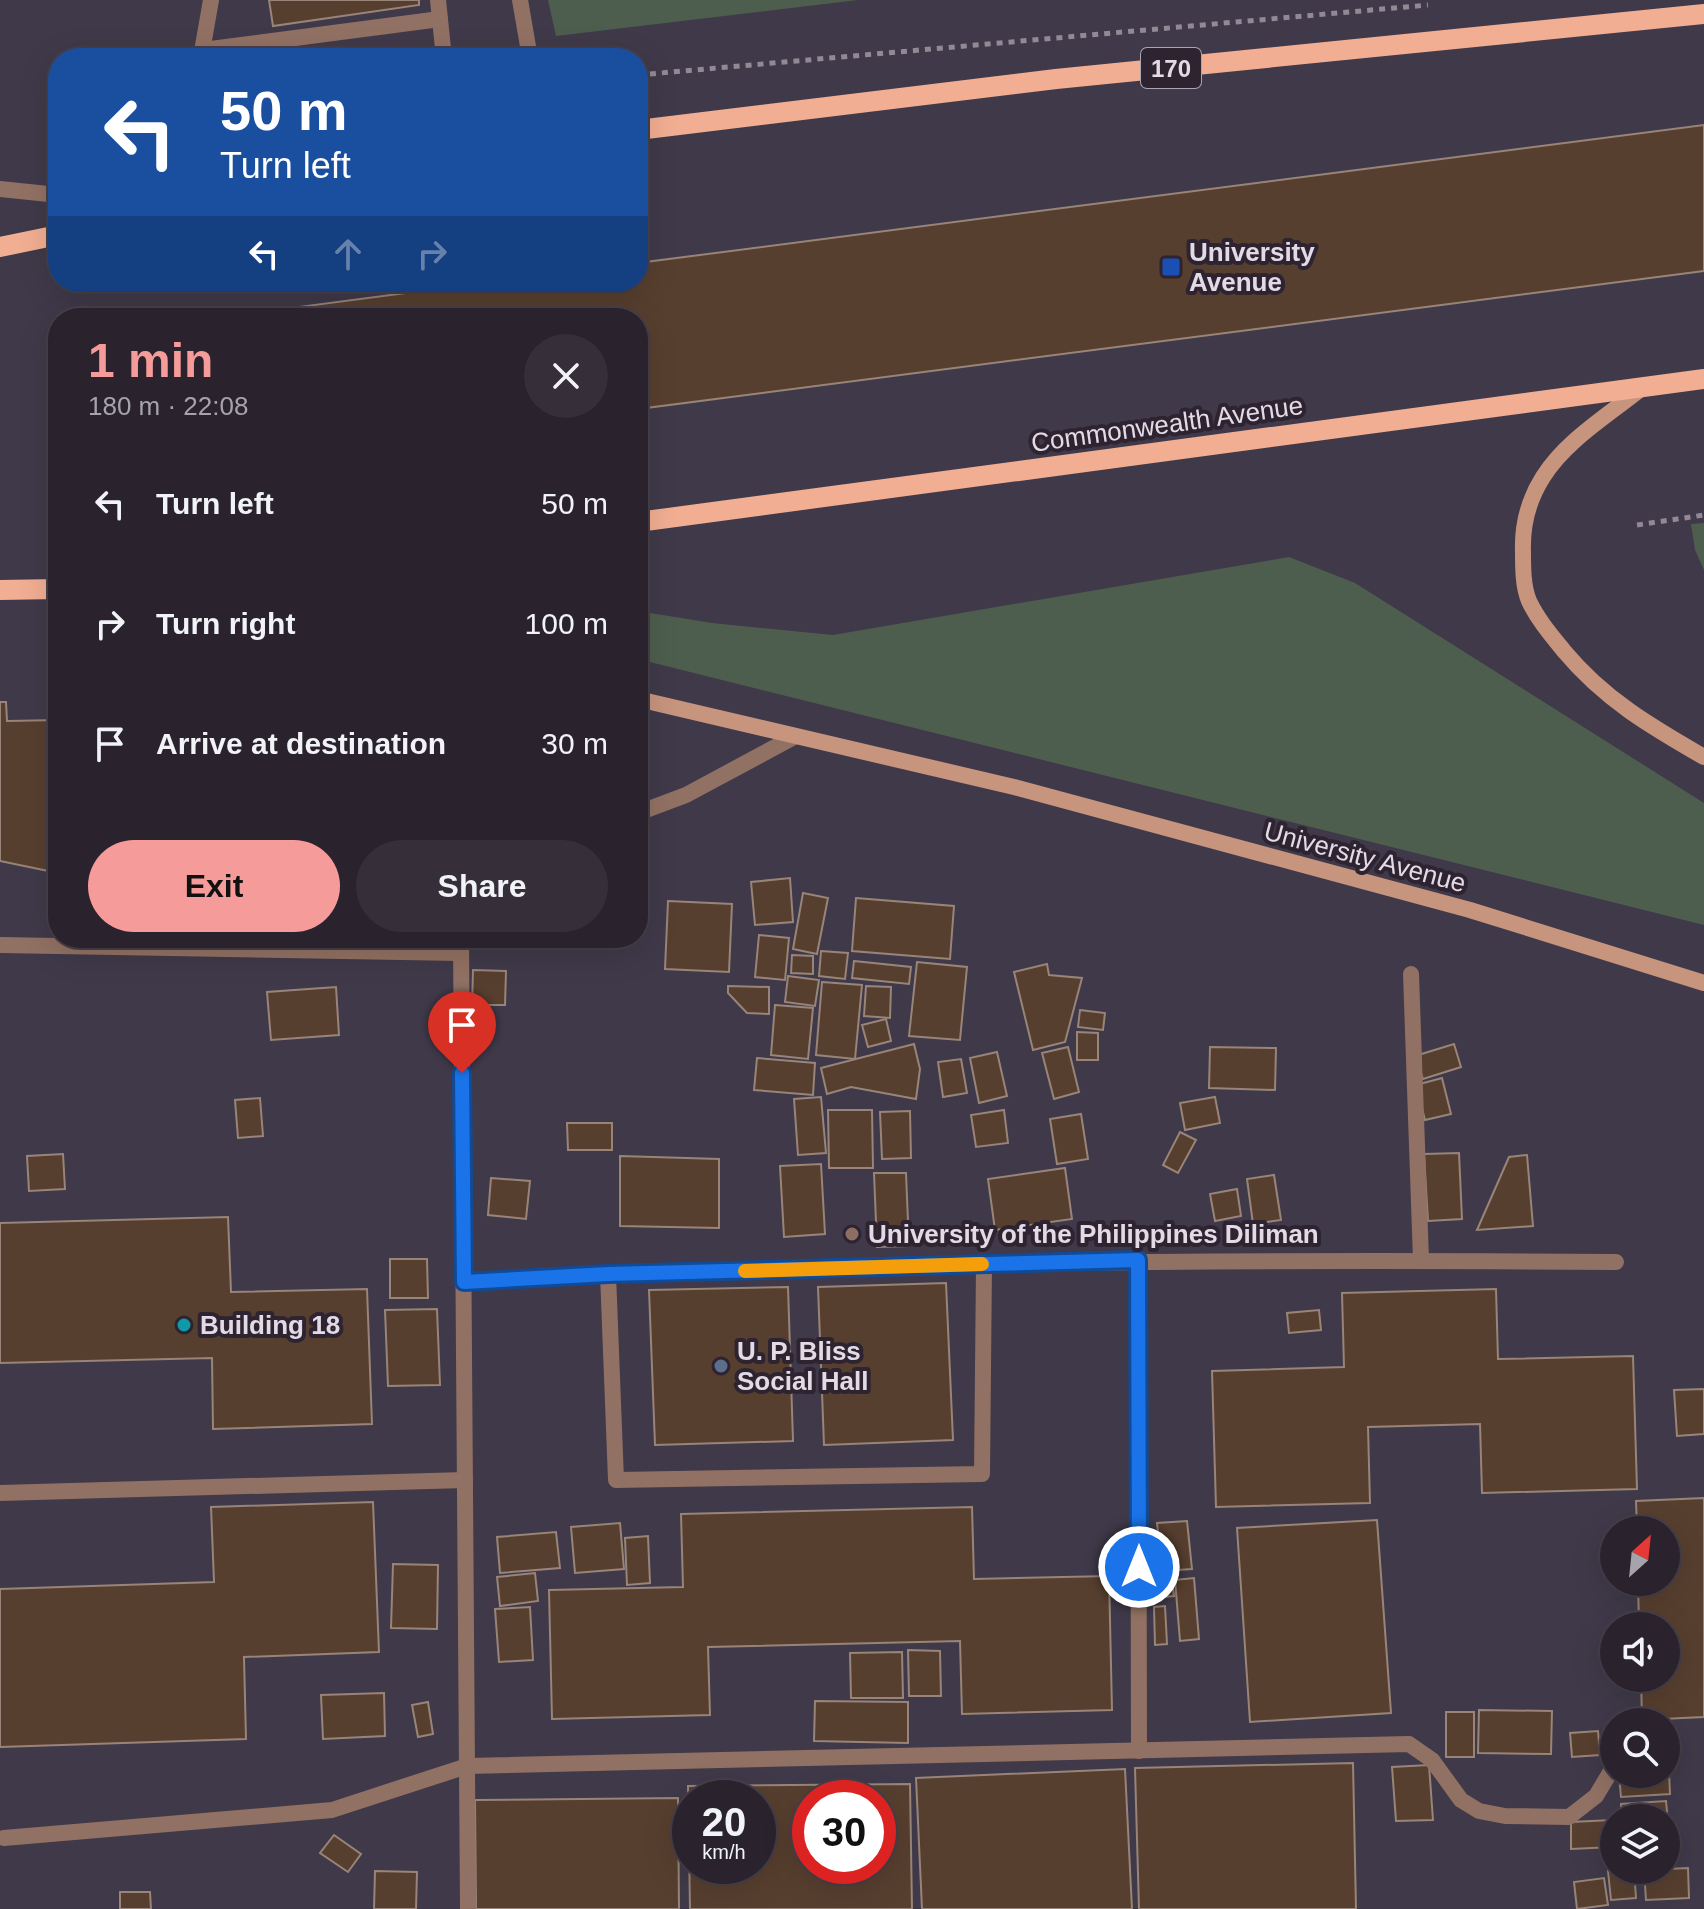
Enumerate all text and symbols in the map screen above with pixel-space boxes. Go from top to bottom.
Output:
road number: 170 [1141,48,1201,88]
text: 50 m [220,79,348,142]
icon: left [88,80,192,184]
text: Turn left [220,145,351,186]
icon: left [242,232,286,276]
icon: ahead [326,232,370,276]
icon: right [410,232,454,276]
place label: University Avenue [1189,237,1315,297]
marker: University Avenue [1160,256,1182,278]
text: 1 min [88,334,213,387]
button: close [524,334,608,418]
street label: Commonwealth Avenue [1029,390,1305,458]
text: 180 m · 22:08 [88,391,248,421]
icon: left [88,482,132,526]
text: Turn left [156,487,274,520]
text: 50 m [541,487,608,520]
icon: right [88,602,132,646]
text: Turn right [156,607,295,640]
text: 100 m [525,607,608,640]
icon: arrive [88,722,132,766]
text: Arrive at destination [156,727,446,760]
text: 30 m [541,727,608,760]
street label: University Avenue [1261,816,1469,898]
button: Exit [88,840,340,932]
button: Share [356,840,608,932]
pin [428,991,496,1073]
icon: arrive [440,1003,484,1047]
place label: University of the Philippines Diliman [868,1219,1319,1249]
marker: University of the Philippines Diliman [843,1225,861,1243]
place label: Building 18 [200,1310,340,1340]
marker: Building 18 [175,1316,193,1334]
place label: U. P. Bliss Social Hall [737,1336,869,1396]
marker: U. P. Bliss Social Hall [712,1357,730,1375]
north arrow [1600,1516,1680,1596]
map controls [1600,1516,1680,1884]
position arrow [1097,1525,1181,1609]
button: sound [1600,1612,1680,1692]
button: search [1600,1708,1680,1788]
speed limit sign: 30 [792,1780,896,1884]
text: 20 [702,1800,746,1844]
button: layers [1600,1804,1680,1884]
text: km/h [702,1841,746,1863]

